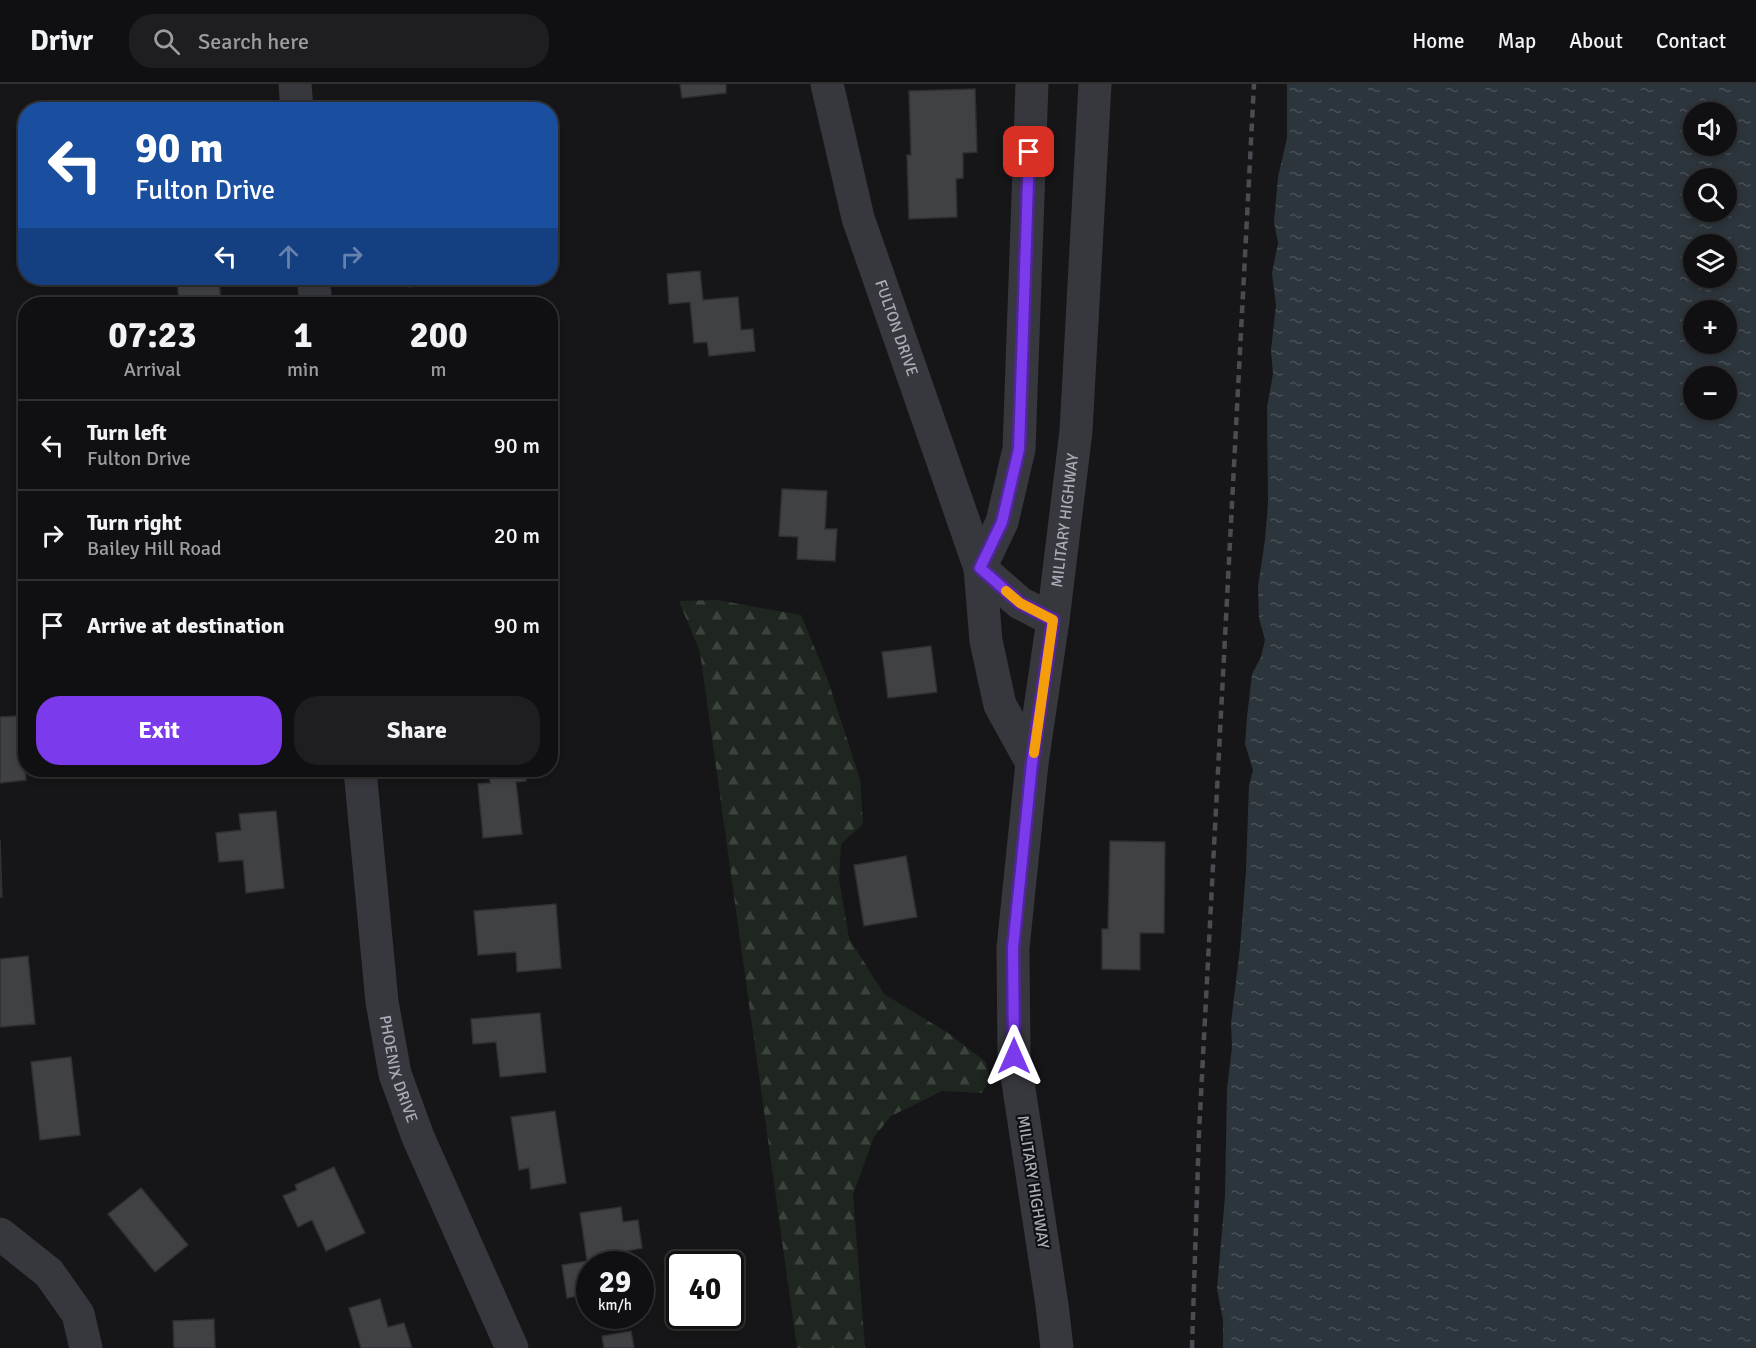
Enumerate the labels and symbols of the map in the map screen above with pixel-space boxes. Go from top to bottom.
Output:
pin [1003,126,1054,177]
street label: FULTON DRIVE [870,277,922,379]
street label: MILITARY HIGHWAY [1047,452,1083,589]
street label: PHOENIX DRIVE [375,1013,422,1126]
position arrow [982,1024,1046,1088]
street label: MILITARY HIGHWAY [1013,1114,1053,1250]
speed limit sign: 40 [666,1251,744,1329]

